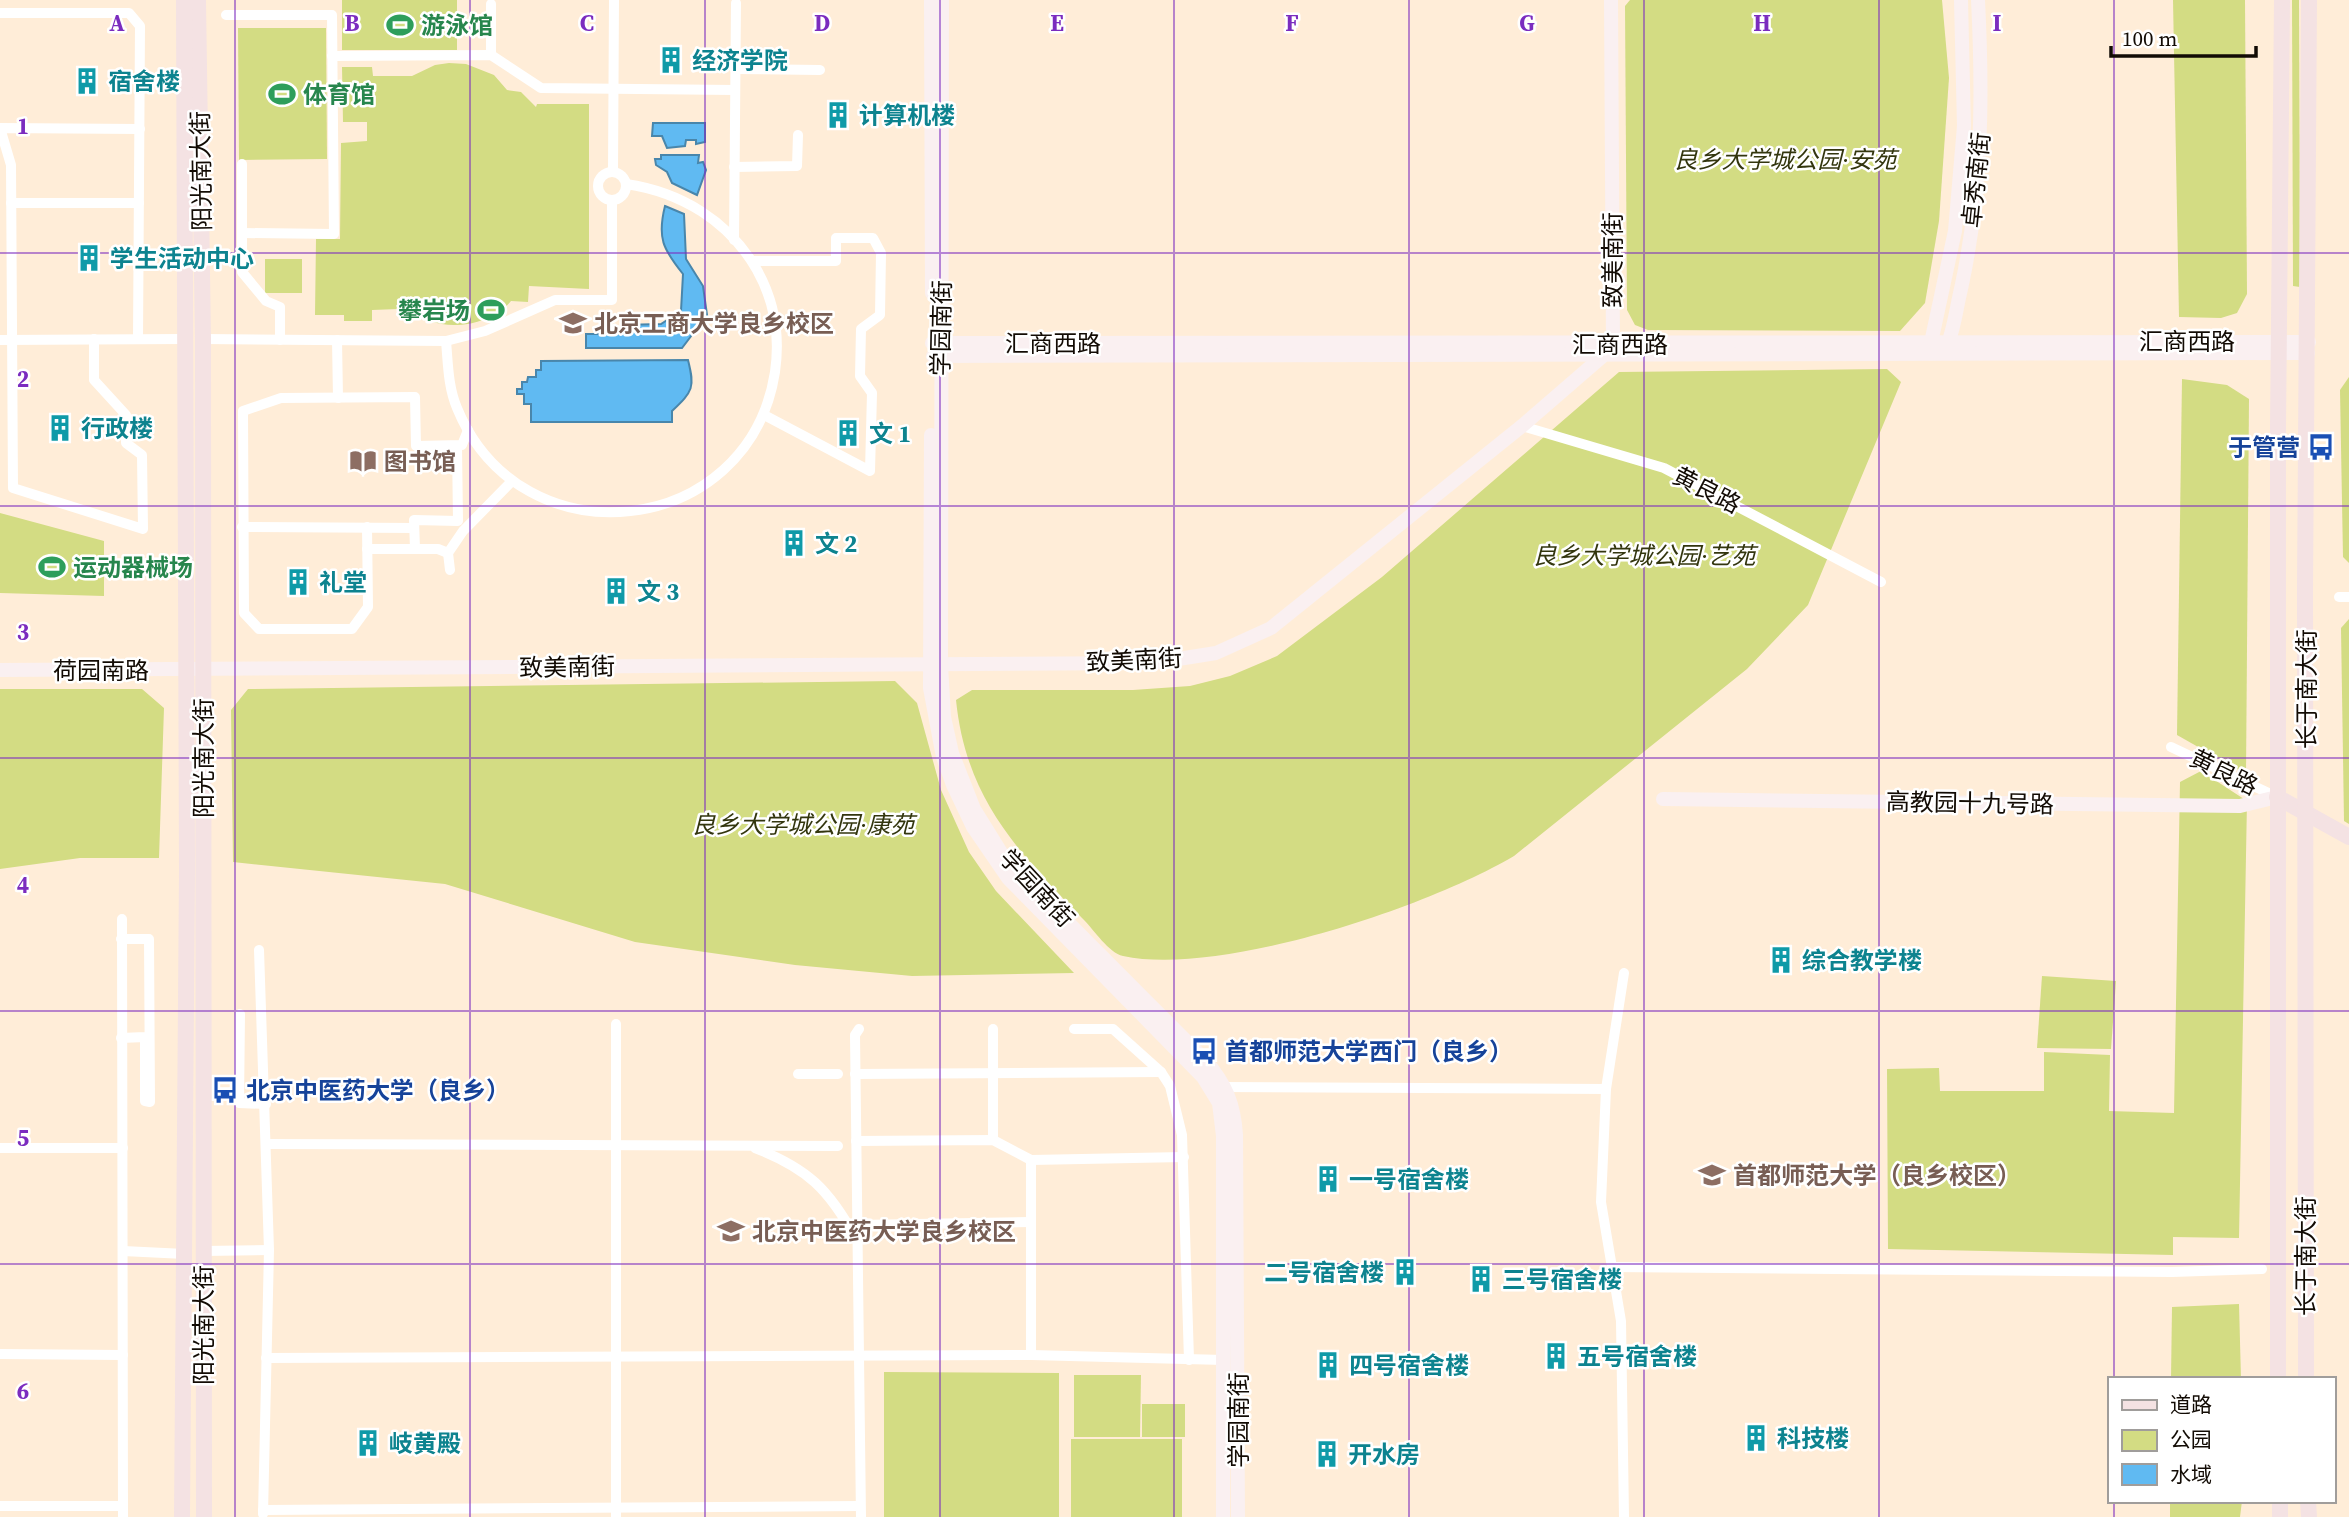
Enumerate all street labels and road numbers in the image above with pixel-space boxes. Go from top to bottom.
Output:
street label: 阳光南大街 [183,111,219,231]
street label: 卓秀南街 [1955,131,1997,229]
street label: 致美南街 [1596,212,1629,308]
street label: 学园南街 [924,280,958,376]
street label: 汇商西路 [2139,325,2235,358]
street label: 汇商西路 [1005,327,1101,360]
street label: 汇商西路 [1572,328,1668,361]
street label: 黄良路 [1667,459,1747,521]
street label: 长于南大街 [2290,629,2323,749]
street label: 致美南街 [1085,641,1183,679]
street label: 致美南街 [519,650,615,684]
street label: 荷园南路 [53,654,149,687]
street label: 阳光南大街 [187,698,220,818]
street label: 黄良路 [2184,741,2264,803]
street label: 高教园十九号路 [1886,785,2054,821]
street label: 学园南街 [992,842,1082,934]
street label: 长于南大街 [2289,1196,2322,1316]
street label: 阳光南大街 [187,1265,220,1385]
street label: 学园南街 [1222,1372,1255,1468]

